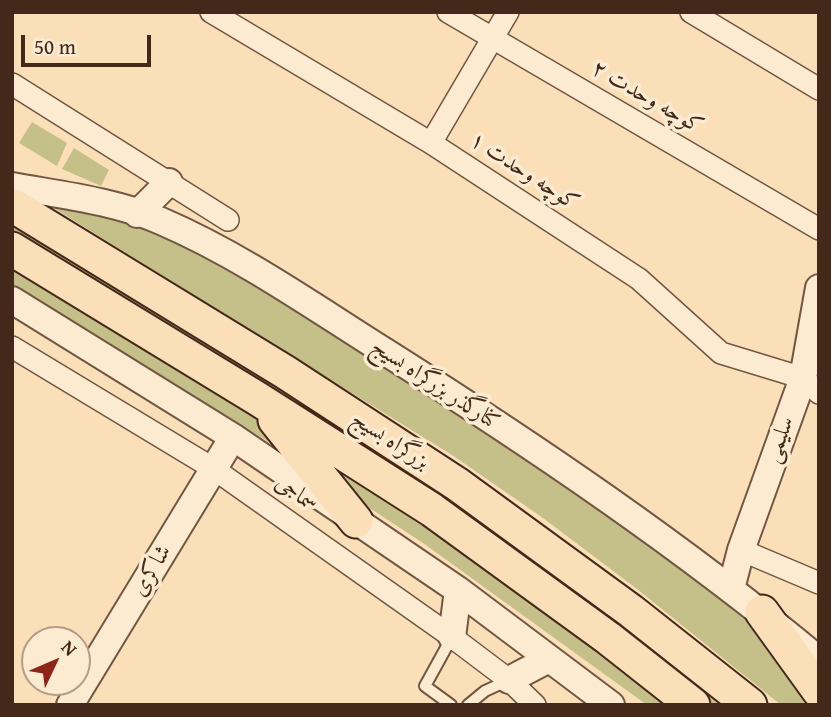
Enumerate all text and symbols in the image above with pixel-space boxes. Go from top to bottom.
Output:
scale bar [24,21,154,65]
text: 50 m [34,31,76,62]
street label: کوچه وحدت ۲ [586,55,708,141]
street label: کوچه وحدت ۱ [464,126,584,218]
street label: کنارگذر بزرگراه بسیج [366,333,504,437]
street label: بزرگراه بسیج [346,405,434,477]
street label: سلیمی [759,413,801,467]
street label: سماجی [269,469,323,519]
street label: شاکری [126,540,178,602]
north arrow [21,626,91,696]
text: N [55,634,84,662]

